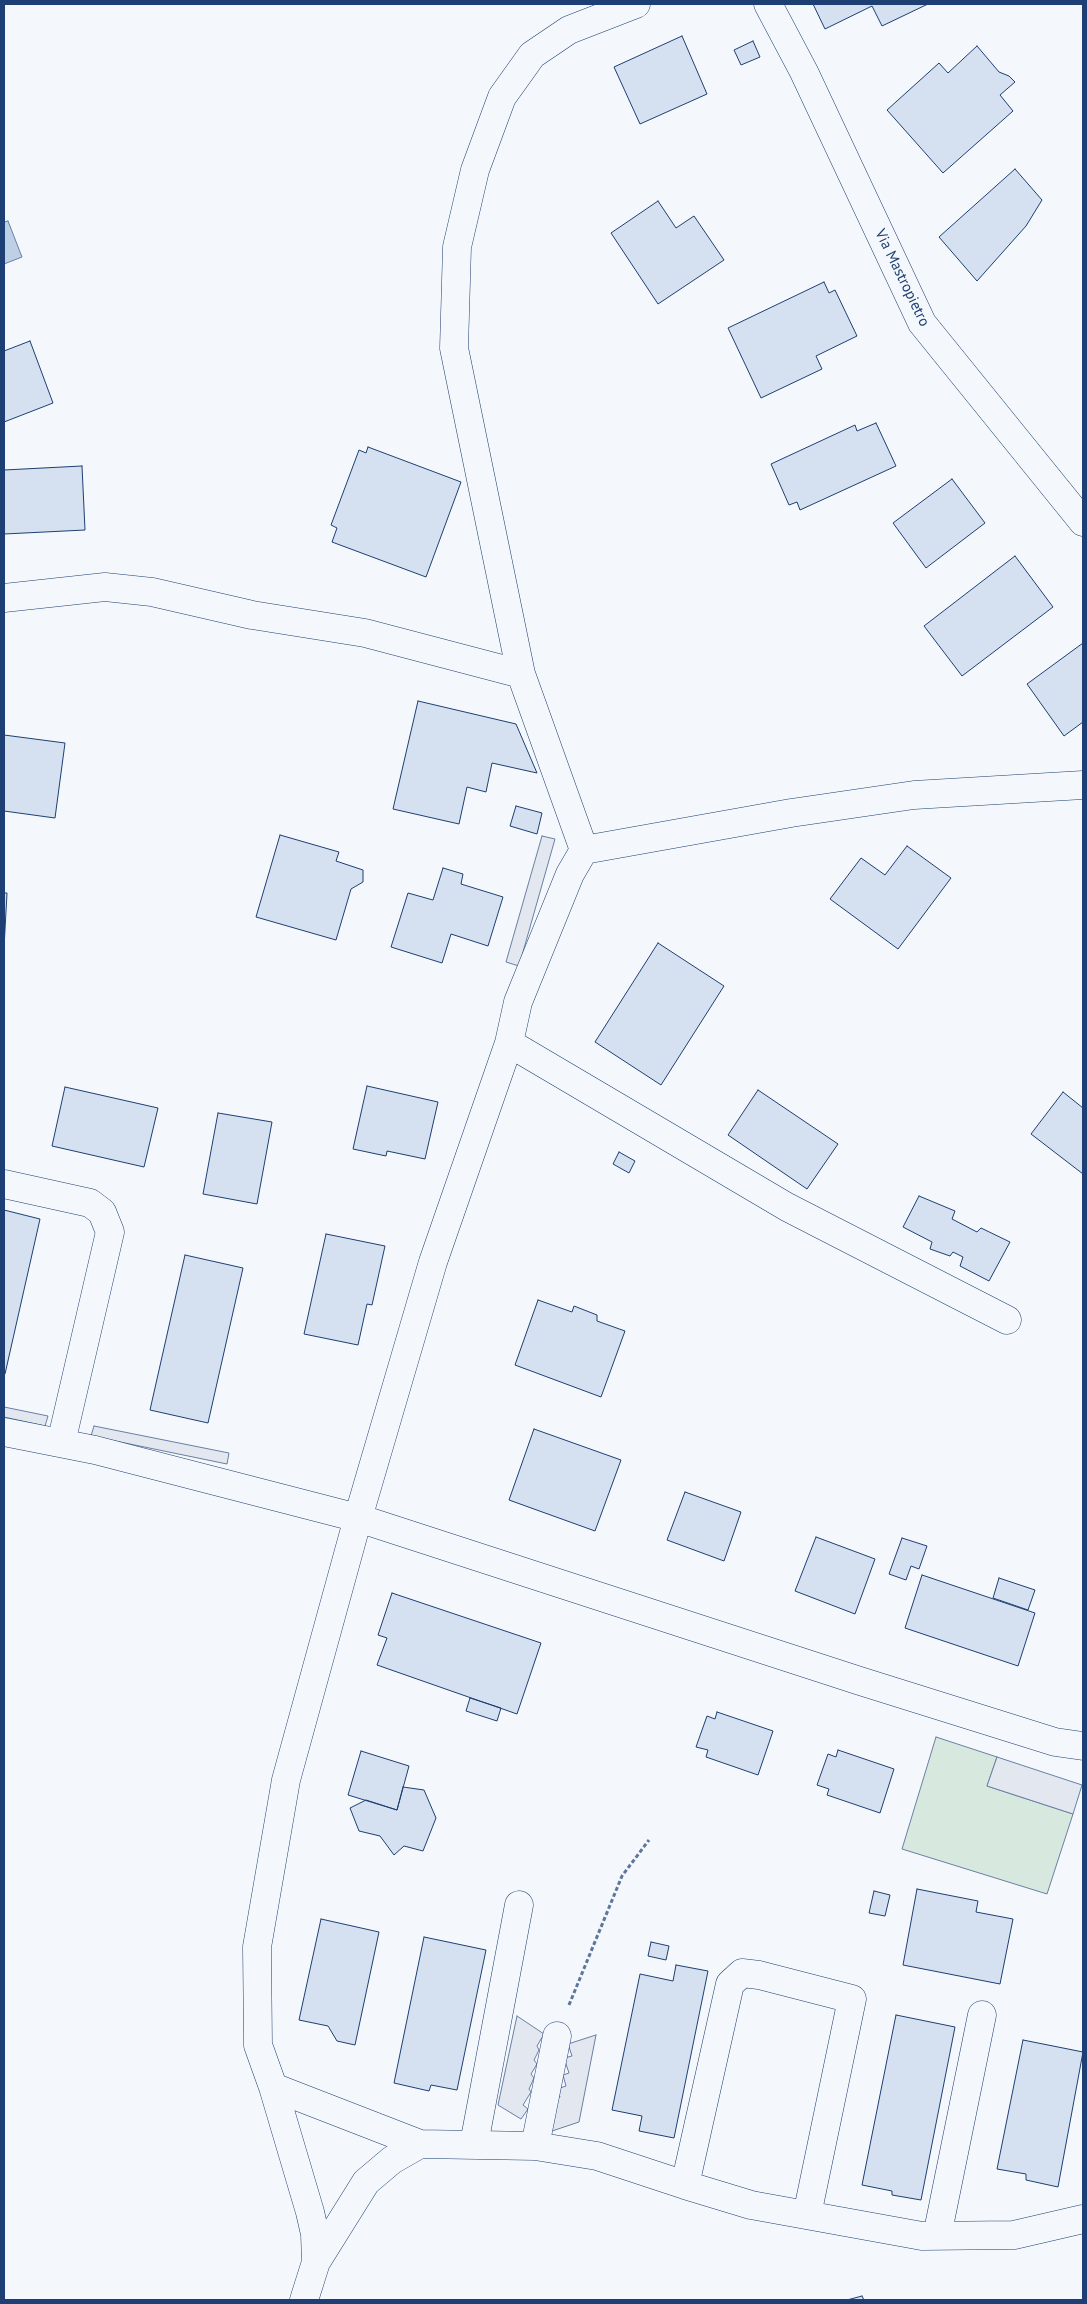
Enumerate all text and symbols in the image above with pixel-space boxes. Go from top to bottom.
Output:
street label: Via Mastropietro [871,227,933,329]

